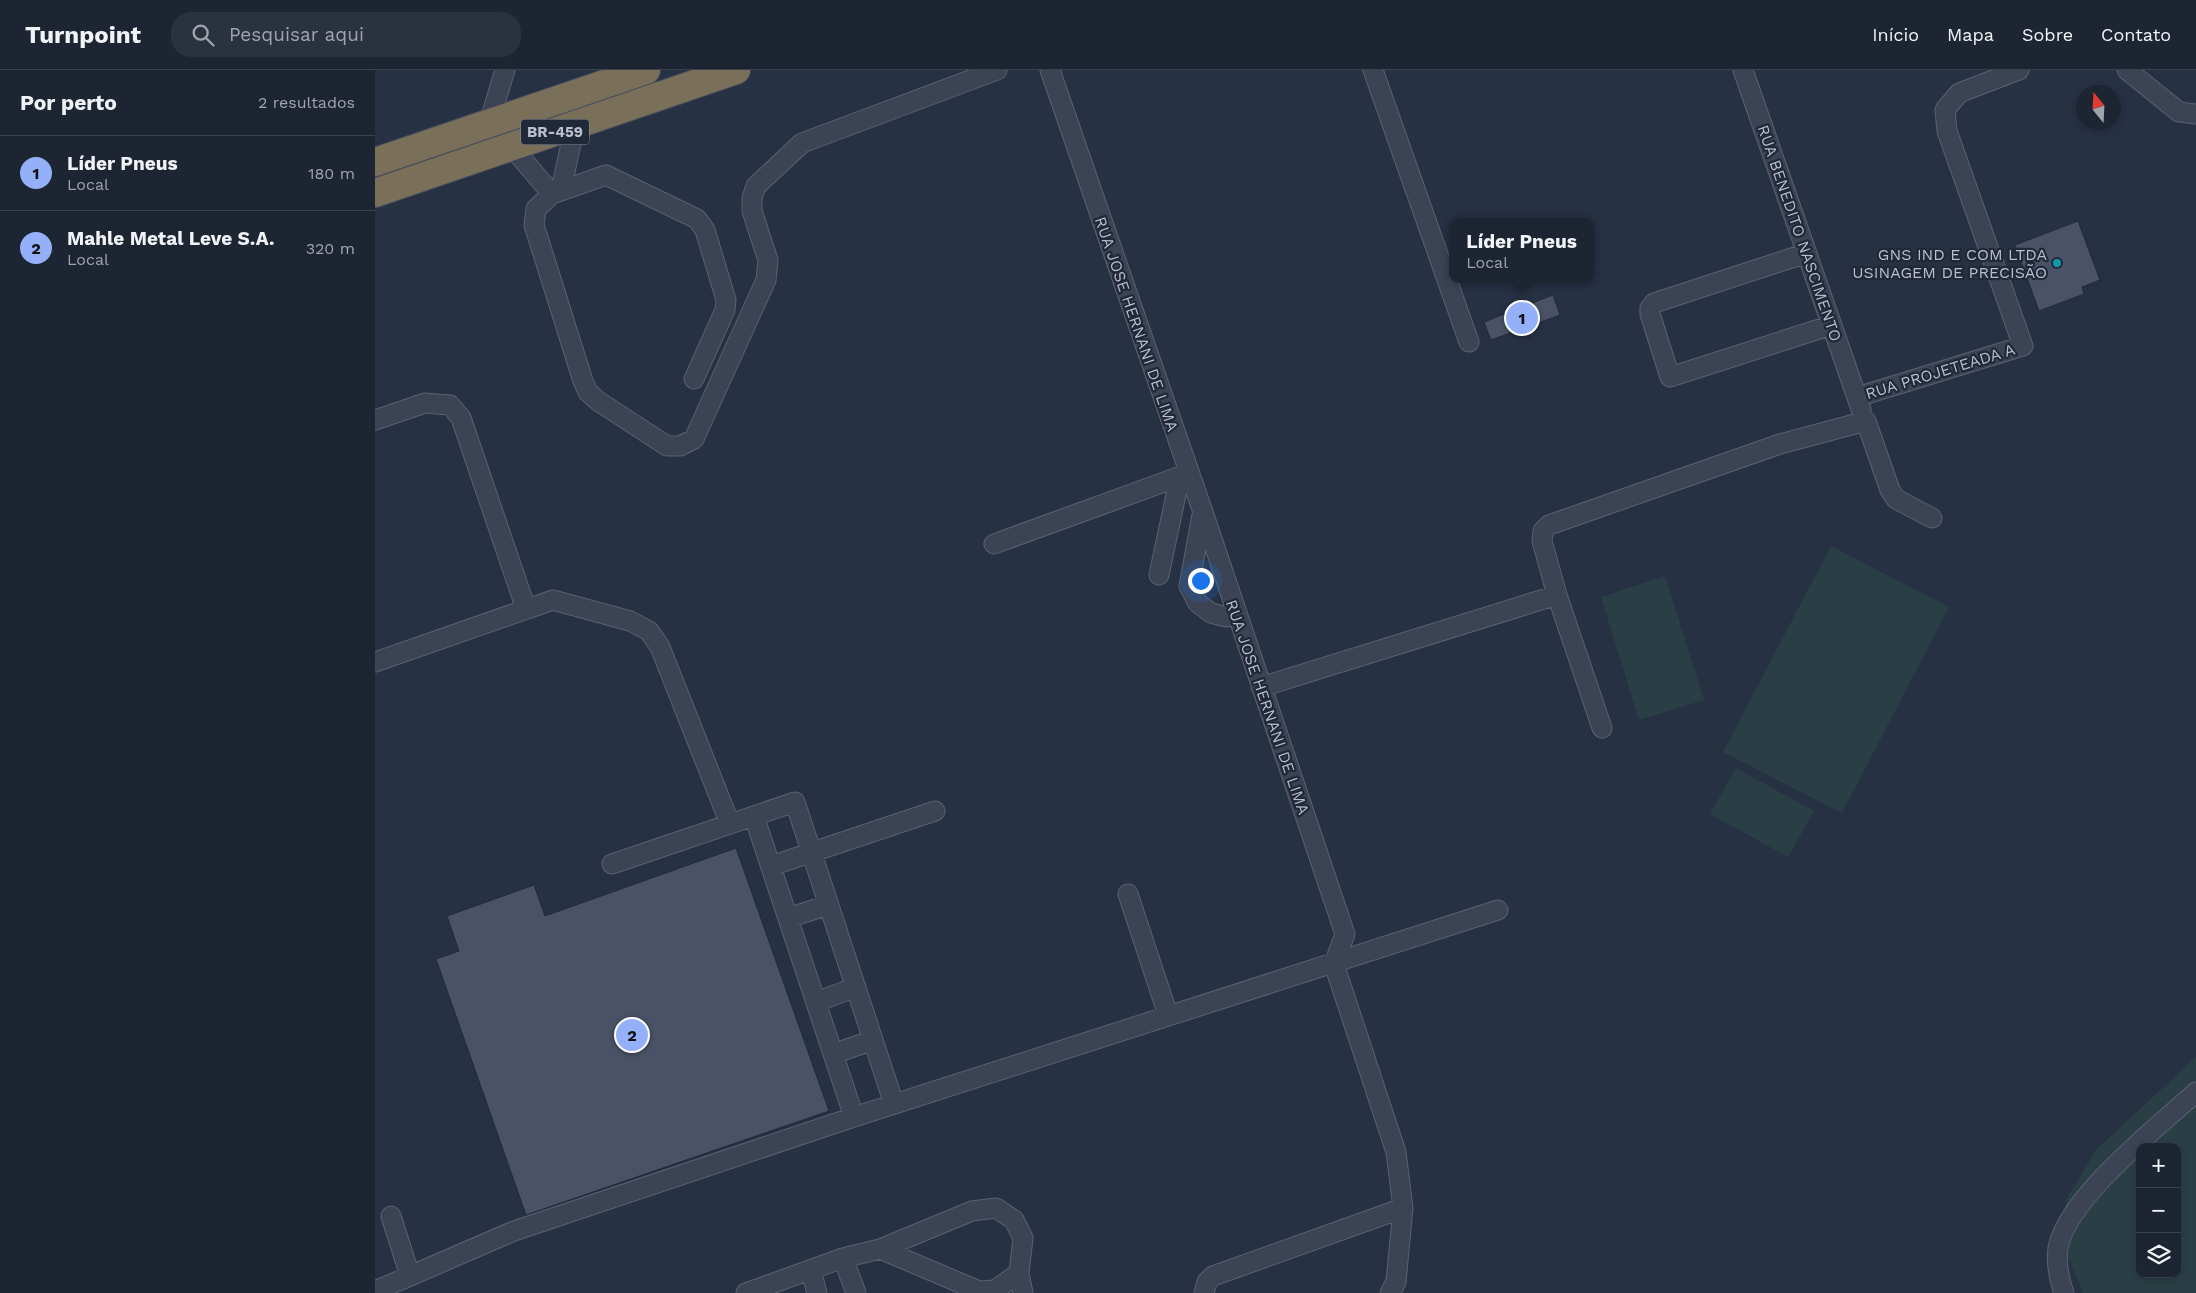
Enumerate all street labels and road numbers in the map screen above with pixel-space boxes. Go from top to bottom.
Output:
road number: BR-459 [521,120,589,144]
street label: RUA BENEDITO NASCIMENTO [1753,122,1846,344]
street label: RUA JOSE HERNANI DE LIMA [1091,214,1182,435]
street label: RUA PROJETEADA A [1863,340,2018,403]
street label: RUA JOSE HERNANI DE LIMA [1222,597,1313,818]

